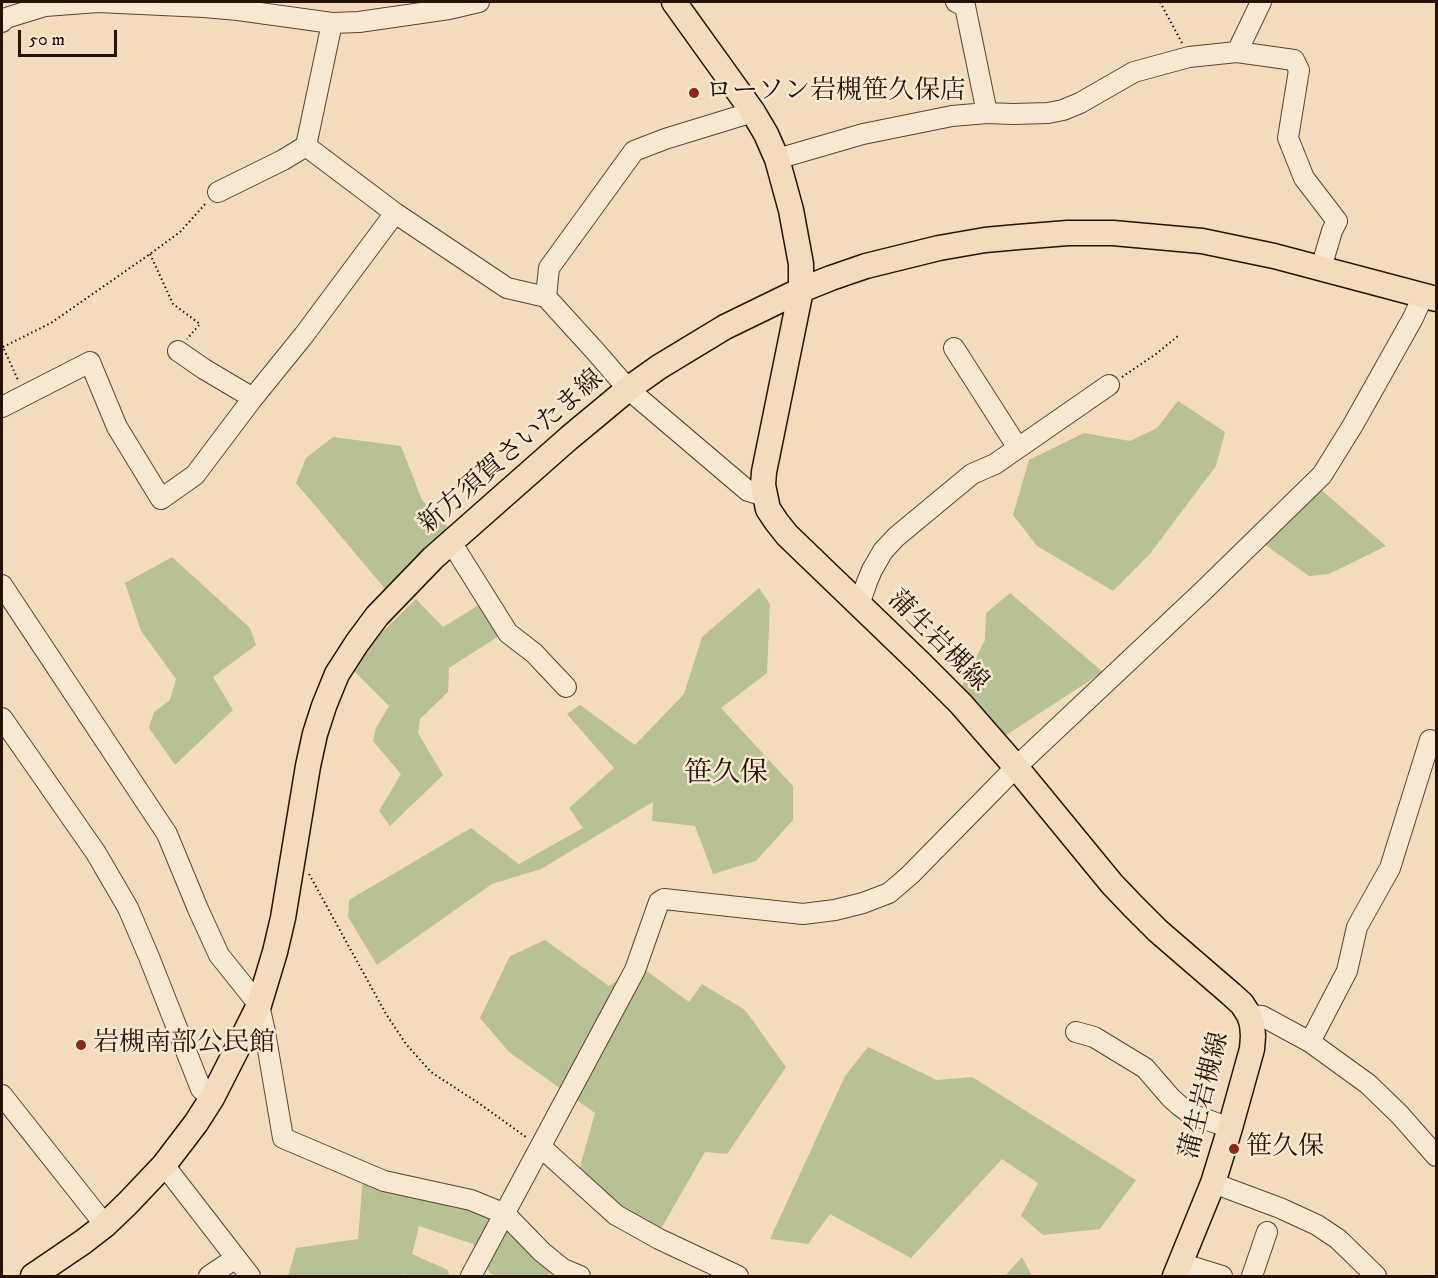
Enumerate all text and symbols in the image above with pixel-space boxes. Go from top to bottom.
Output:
scale bar [21,18,120,56]
text: 50 m [29,29,65,51]
place label: ローソン岩槻笹久保店 [706,77,966,109]
marker: ローソン岩槻笹久保店 [687,86,701,100]
street label: 新方須賀さいたま線 [413,364,611,542]
street label: 蒲生岩槻線 [880,585,994,699]
district label: 笹久保 [684,758,768,792]
place label: 岩槻南部公民館 [93,1029,275,1061]
street label: 蒲生岩槻線 [1175,1029,1237,1163]
marker: 岩槻南部公民館 [74,1038,88,1052]
place label: 笹久保 [1246,1133,1324,1165]
marker: 笹久保 [1227,1142,1241,1156]

